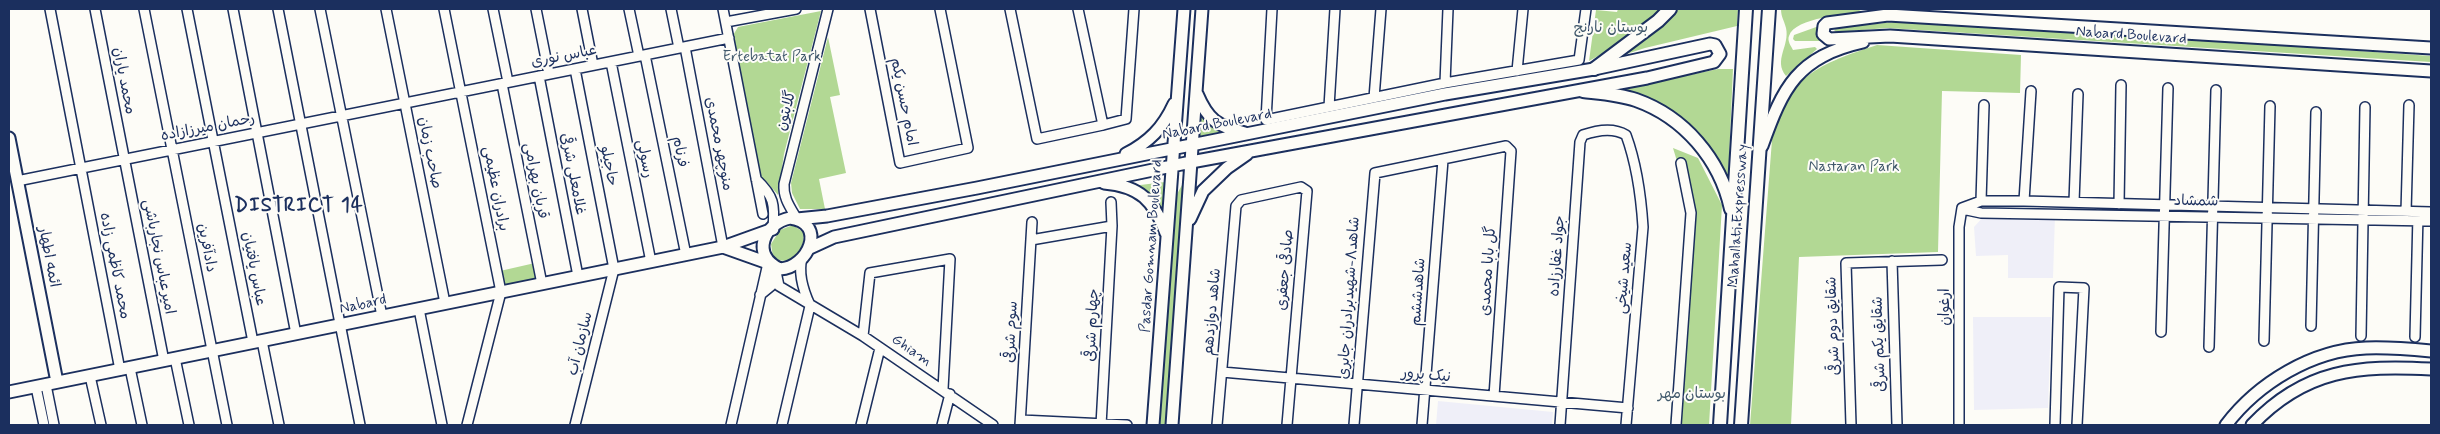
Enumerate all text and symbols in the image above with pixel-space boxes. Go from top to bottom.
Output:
park label: بوستان نارنج [1574,20,1648,38]
street label: Nabard Boulevard [2075,23,2187,49]
street label: عباس نوری [530,42,598,72]
street label: محمد یاران [108,46,138,116]
park label: Ertebatat Park [722,49,822,67]
street label: امام حسن یکم [886,56,920,148]
street label: گلابتون [773,89,801,133]
street label: منوچهر محمدی [700,96,736,192]
street label: Nabard Boulevard [1161,106,1273,144]
street label: رحمان میرزازاده [159,110,257,146]
street label: صاحب زمان [413,115,445,191]
street label: غلامعلی شرقی [555,132,589,216]
street label: فرنام [667,135,691,169]
street label: رسولى [631,138,657,180]
street label: قربان بهرامی [519,141,551,221]
street label: حاجیلو [595,144,621,188]
street label: Mahallati Expressway [1725,144,1753,288]
street label: برادران عظیمی [478,145,512,233]
street label: Pasdar Gomnam Boulevard [1137,159,1167,333]
park label: Nastaran Park [1808,159,1900,177]
street label: شمشاد [2174,193,2218,211]
district label: DISTRICT 14 [231,195,367,219]
street label: امیرعباس نجارباشی [138,198,178,316]
street label: محمد کاظمی زاده [95,211,133,321]
street label: جواد غفارزاده [1546,215,1570,297]
street label: شاهد۸-شهیدبرادران جابری [1335,216,1365,380]
street label: دادآفرین [192,222,220,274]
street label: ائمه اطهار [33,225,63,289]
street label: گل بابا محمدی [1477,226,1501,316]
street label: صادقی جعفری [1273,229,1299,311]
street label: عباس یافتیان [237,230,269,308]
street label: سعید شیخی [1613,241,1637,315]
street label: شاهدششم [1408,257,1430,327]
street label: شاهد دوازدهم [1200,267,1226,357]
street label: شقایق دوم شرقی [1823,276,1845,376]
street label: چهارم شرقی [1082,288,1104,362]
street label: ارغوان [1937,288,1955,326]
street label: Nabard [338,291,388,319]
street label: شقایق یکم شرقی [1869,296,1891,392]
street label: سوم شرقی [1001,301,1023,363]
street label: سازمان آب [564,310,598,378]
street label: Ghiam [887,331,935,371]
street label: نیک پرور [1401,365,1451,387]
park label: بوستان مهر [1658,386,1726,404]

